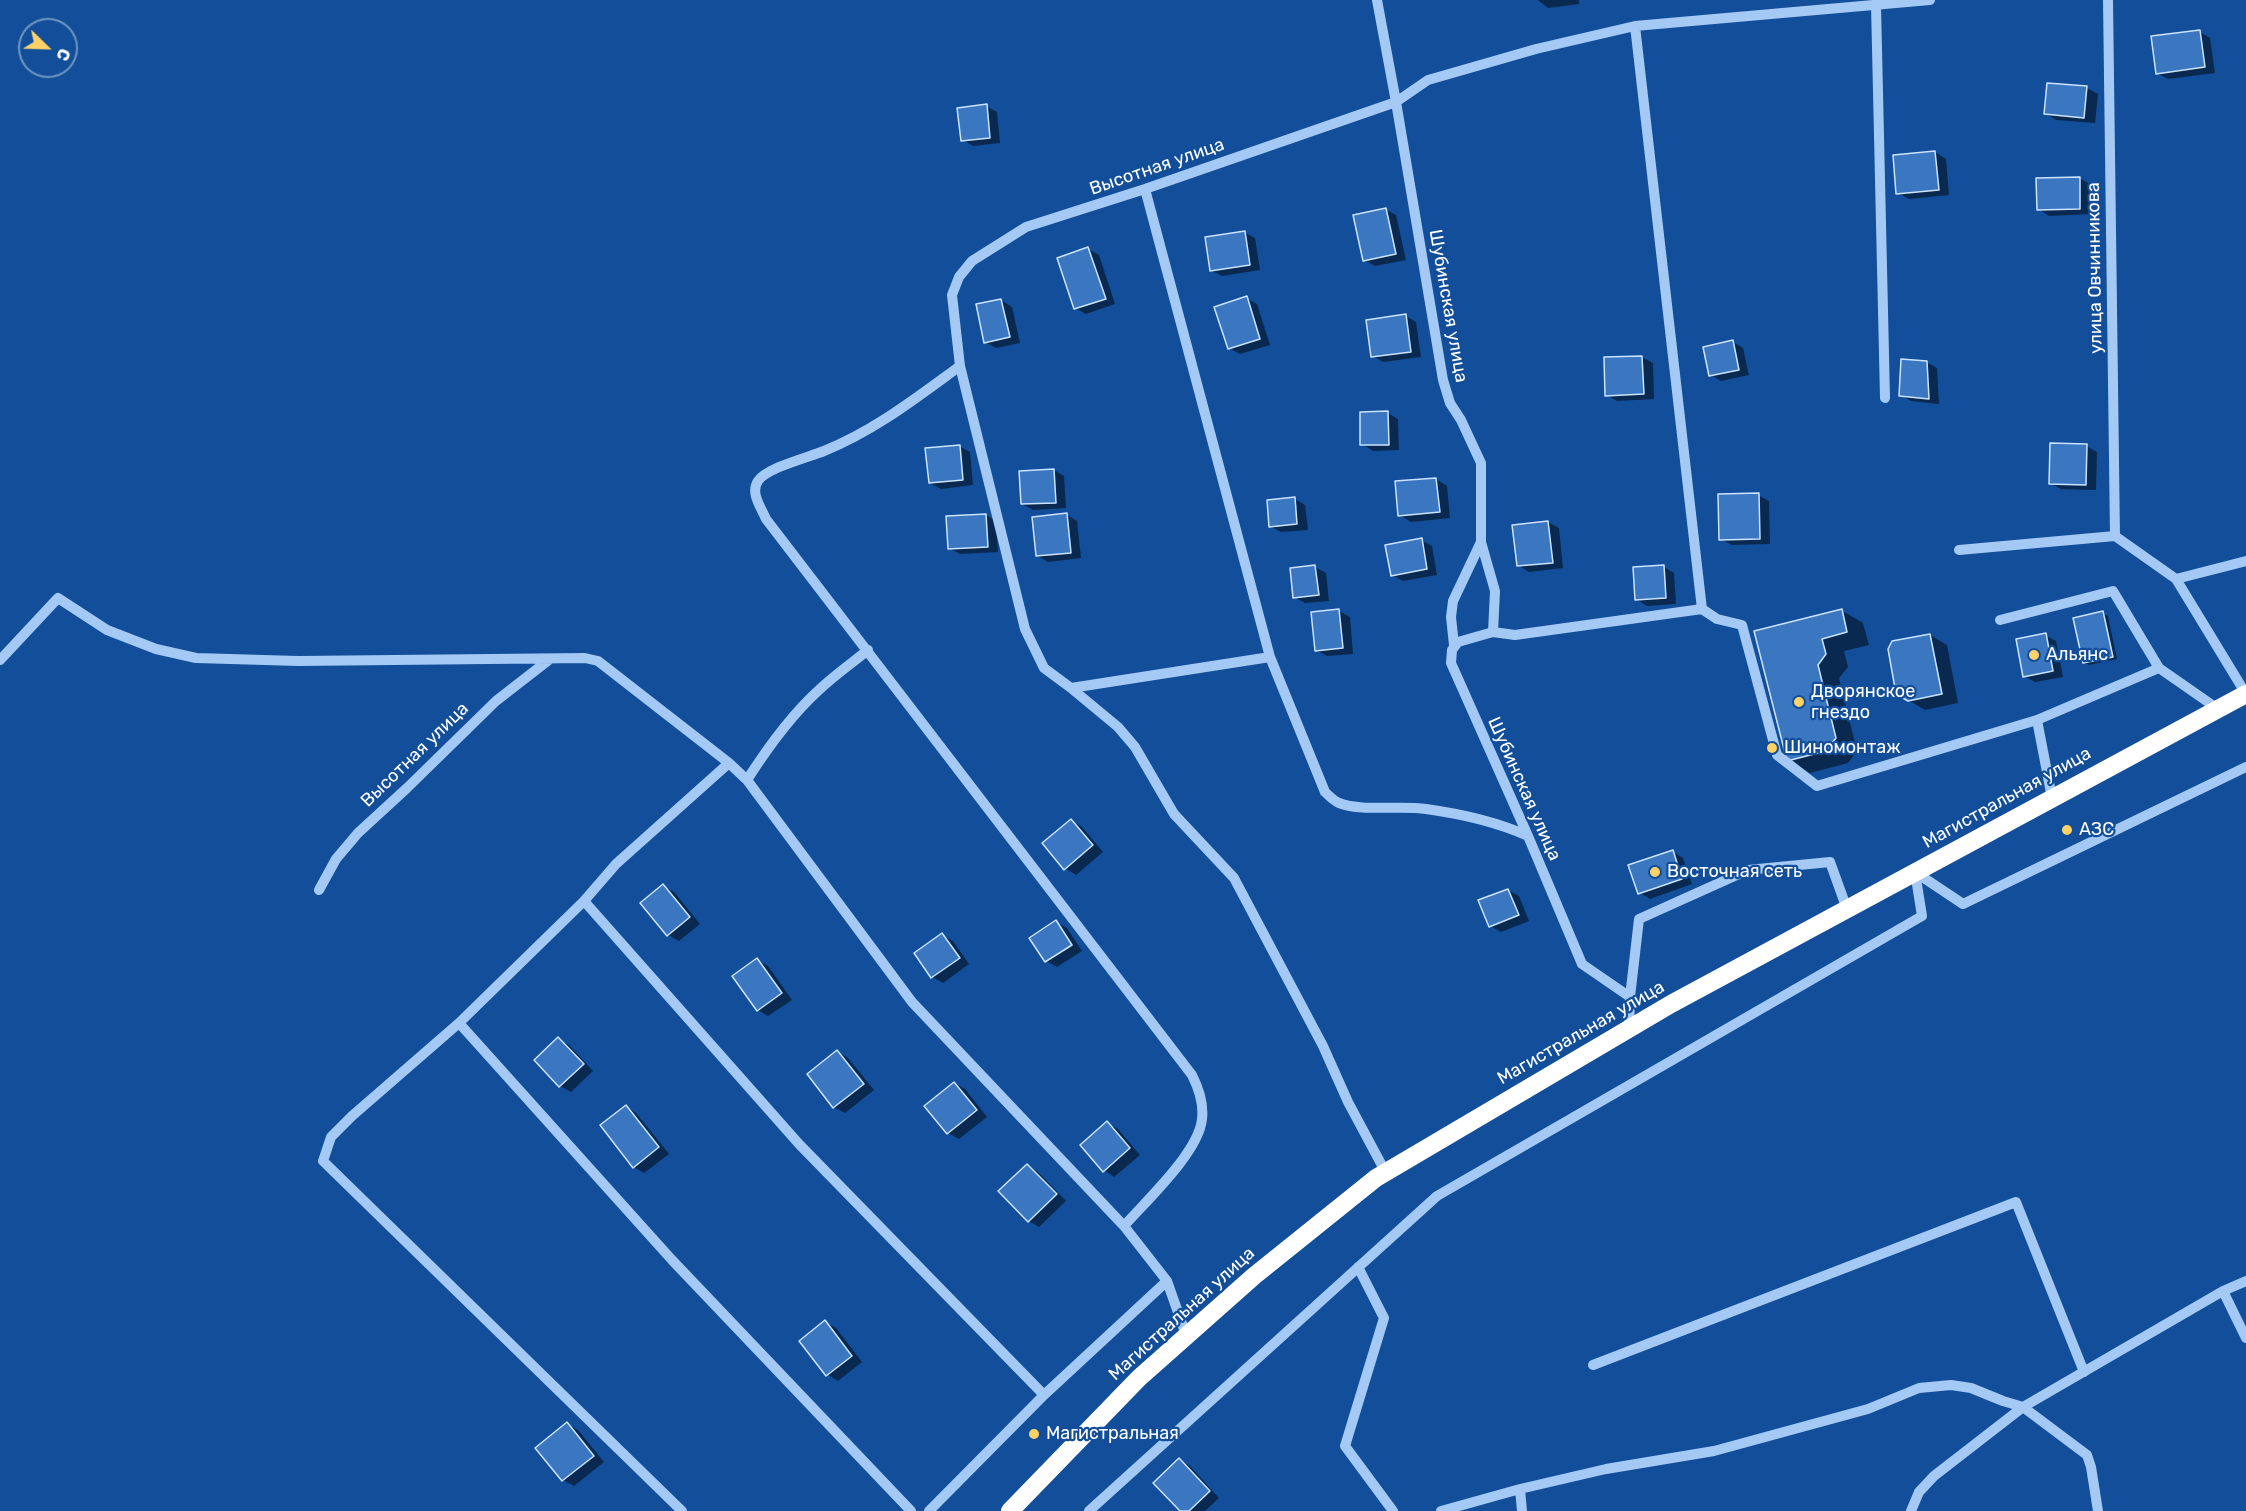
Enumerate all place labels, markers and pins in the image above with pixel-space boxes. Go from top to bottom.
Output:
place label: Альянс [2046,644,2108,666]
marker: Альянс [2027,648,2041,662]
place label: Дворянское гнездо [1811,681,1915,724]
marker: Дворянское гнездо [1792,695,1806,709]
place label: Шиномонтаж [1784,737,1901,759]
marker: Шиномонтаж [1765,741,1779,755]
place label: АЗС [2079,819,2114,841]
marker: АЗС [2060,823,2074,837]
place label: Восточная сеть [1667,861,1802,883]
marker: Восточная сеть [1648,865,1662,879]
place label: Магистральная [1046,1423,1179,1445]
marker: Магистральная [1027,1427,1041,1441]

